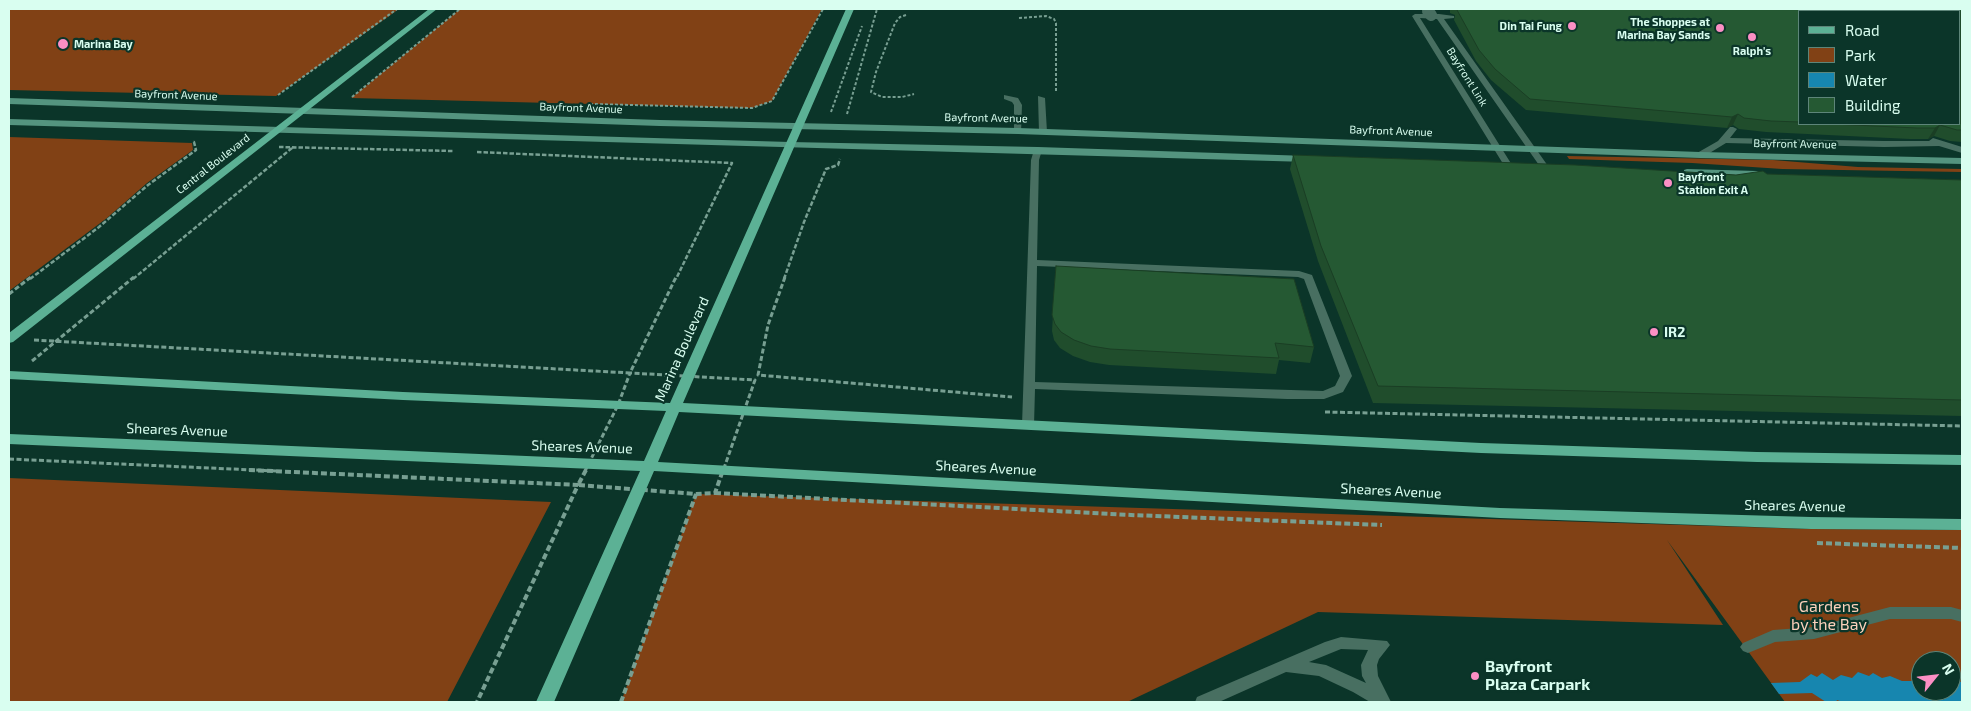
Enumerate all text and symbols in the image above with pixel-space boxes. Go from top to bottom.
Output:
legend [1798,10,1961,125]
place label: The Shoppes at Marina Bay Sands [1617,15,1710,41]
place label: Din Tai Fung [1500,19,1562,33]
marker: Din Tai Fung [1566,20,1578,32]
text: Road [1845,21,1880,39]
marker: The Shoppes at Marina Bay Sands [1714,22,1726,34]
marker: Ralph's [1746,31,1758,43]
marker: Marina Bay [56,37,70,51]
place label: Marina Bay [74,37,133,51]
place label: Ralph's [1733,44,1771,58]
street label: Bayfront Link [1444,45,1490,109]
text: Park [1845,46,1876,64]
text: Water [1845,71,1887,89]
street label: Bayfront Avenue [134,87,218,103]
text: Building [1845,96,1900,114]
street label: Bayfront Avenue [539,100,623,116]
street label: Bayfront Avenue [944,111,1028,125]
street label: Bayfront Avenue [1349,123,1433,139]
street label: Central Boulevard [174,131,252,197]
street label: Bayfront Avenue [1753,137,1837,151]
place label: Bayfront Station Exit A [1678,170,1748,196]
marker: Bayfront Station Exit A [1662,177,1674,189]
street label: Marina Boulevard [651,294,713,404]
place label: IR2 [1664,324,1685,340]
marker: IR2 [1648,326,1660,338]
street label: Sheares Avenue [126,420,228,440]
street label: Sheares Avenue [531,437,633,457]
street label: Sheares Avenue [935,457,1037,479]
street label: Sheares Avenue [1340,480,1442,502]
street label: Sheares Avenue [1744,497,1846,515]
park label: Gardens by the Bay [1791,597,1867,635]
north arrow [1911,651,1961,701]
place label: Bayfront Plaza Carpark [1485,657,1590,695]
text: N [1939,660,1959,678]
marker: Bayfront Plaza Carpark [1469,670,1481,682]

